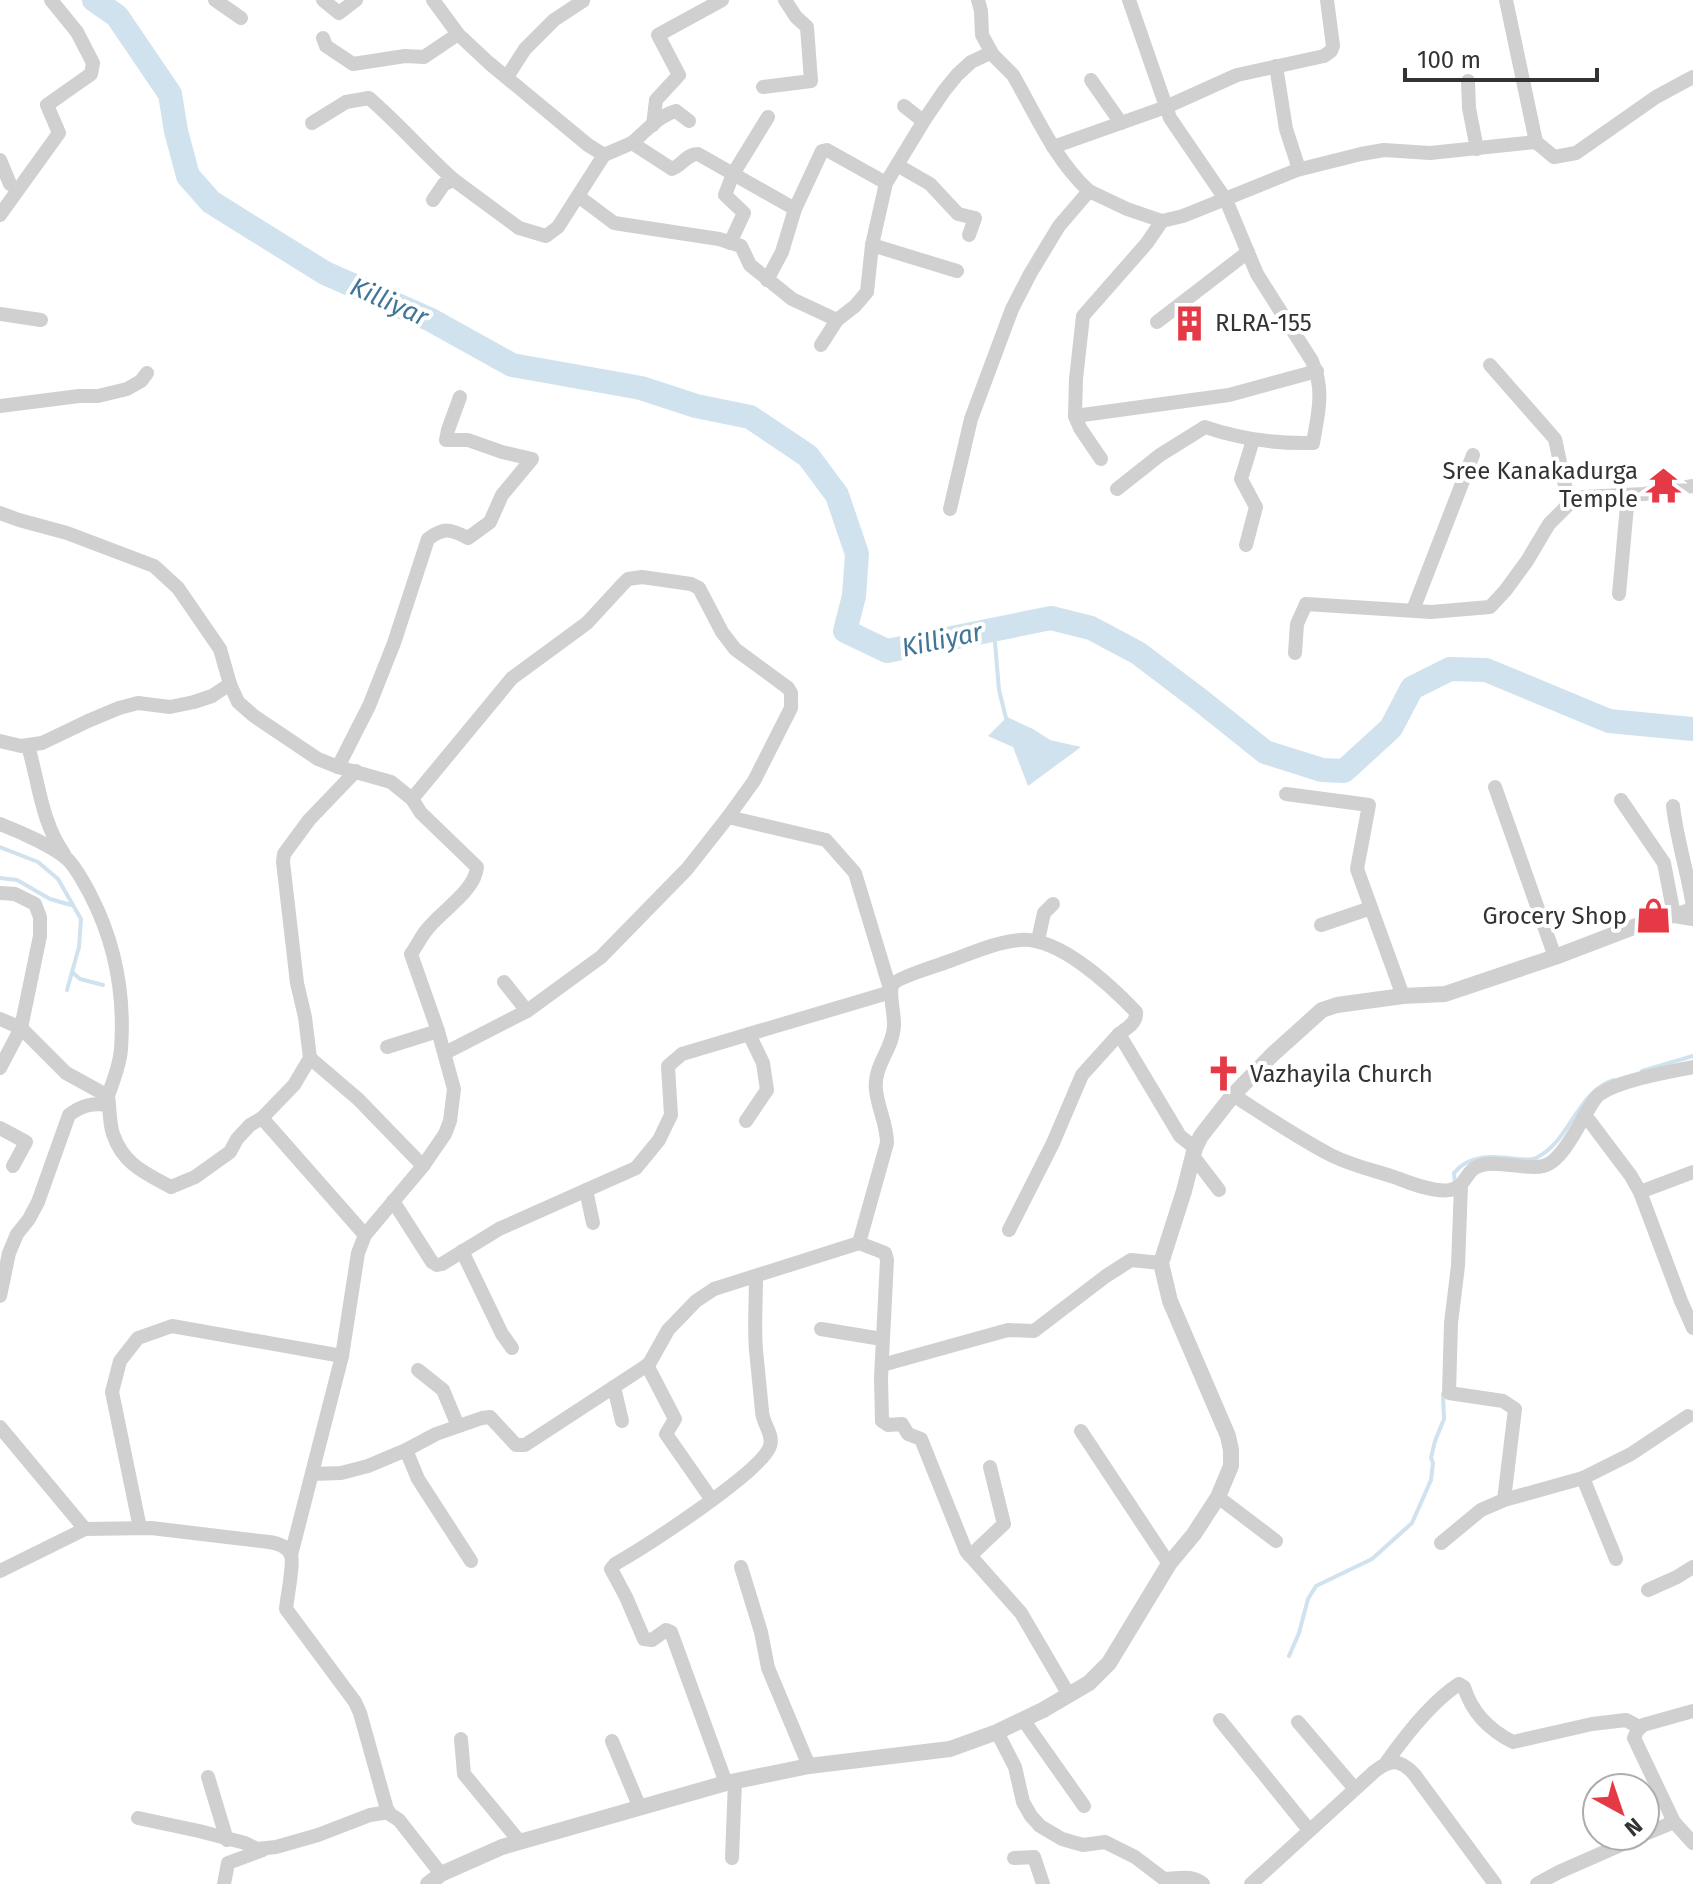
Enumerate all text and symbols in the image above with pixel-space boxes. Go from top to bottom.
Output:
scale bar [1405,32,1597,82]
text: 100 m [1417,46,1481,74]
water label: Killiyar [345,271,434,333]
building icon: RLRA-155 [1170,304,1208,342]
place label: RLRA-155 [1215,309,1312,337]
place label: Sree Kanakadurga Temple [1442,457,1638,513]
temple icon: Sree Kanakadurga Temple [1645,466,1683,504]
water label: Killiyar [899,616,986,664]
shop icon: Grocery Shop [1634,897,1672,935]
place label: Grocery Shop [1482,902,1627,930]
church icon: Vazhayila Church [1205,1055,1243,1093]
place label: Vazhayila Church [1250,1060,1433,1088]
north arrow [1581,1772,1661,1852]
text: N [1619,1812,1648,1842]

